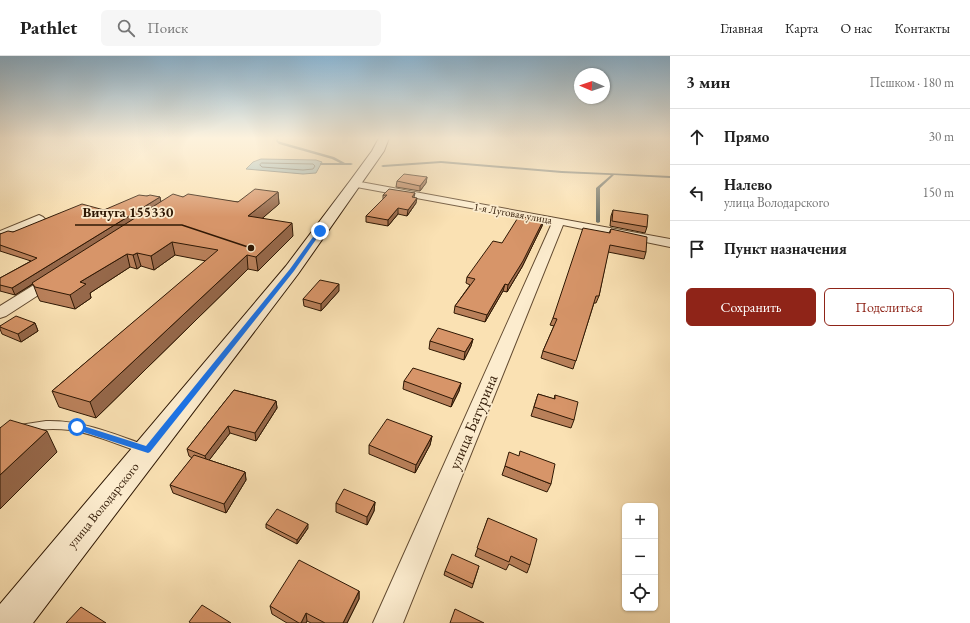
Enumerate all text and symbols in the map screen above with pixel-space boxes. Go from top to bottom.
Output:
search box [101,10,381,46]
text: Pathlet [20,15,77,40]
icon: search [115,17,137,39]
text: Поиск [147,18,188,37]
text: Главная [720,19,763,37]
text: Карта [785,19,818,37]
text: О нас [840,19,872,37]
text: Контакты [894,19,950,37]
north arrow [574,68,610,104]
text: 3 мин [686,71,730,93]
text: Пешком · 180 m [870,74,954,91]
icon: ahead [686,126,708,148]
text: Прямо [724,127,769,146]
text: 30 m [929,128,954,145]
text: Налево [724,175,772,194]
icon: left [686,182,708,204]
text: 150 m [923,184,954,201]
text: улица Володарского [724,194,829,211]
callout: Вичуга 155330 [75,199,182,225]
street label: 1-я Луговая улица [473,199,554,227]
text: Вичуга 155330 [83,203,174,221]
route end [311,222,329,240]
icon: arrive [686,238,708,260]
text: Пункт назначения [724,239,847,258]
button: Сохранить [686,288,816,326]
button: Поделиться [824,288,954,326]
street label: улица Батурина [444,371,503,473]
route start [68,418,86,436]
street label: улица Володарского [63,459,143,551]
map controls [622,503,658,611]
button: + [622,503,658,539]
button: − [622,539,658,575]
button: locate [622,575,658,611]

